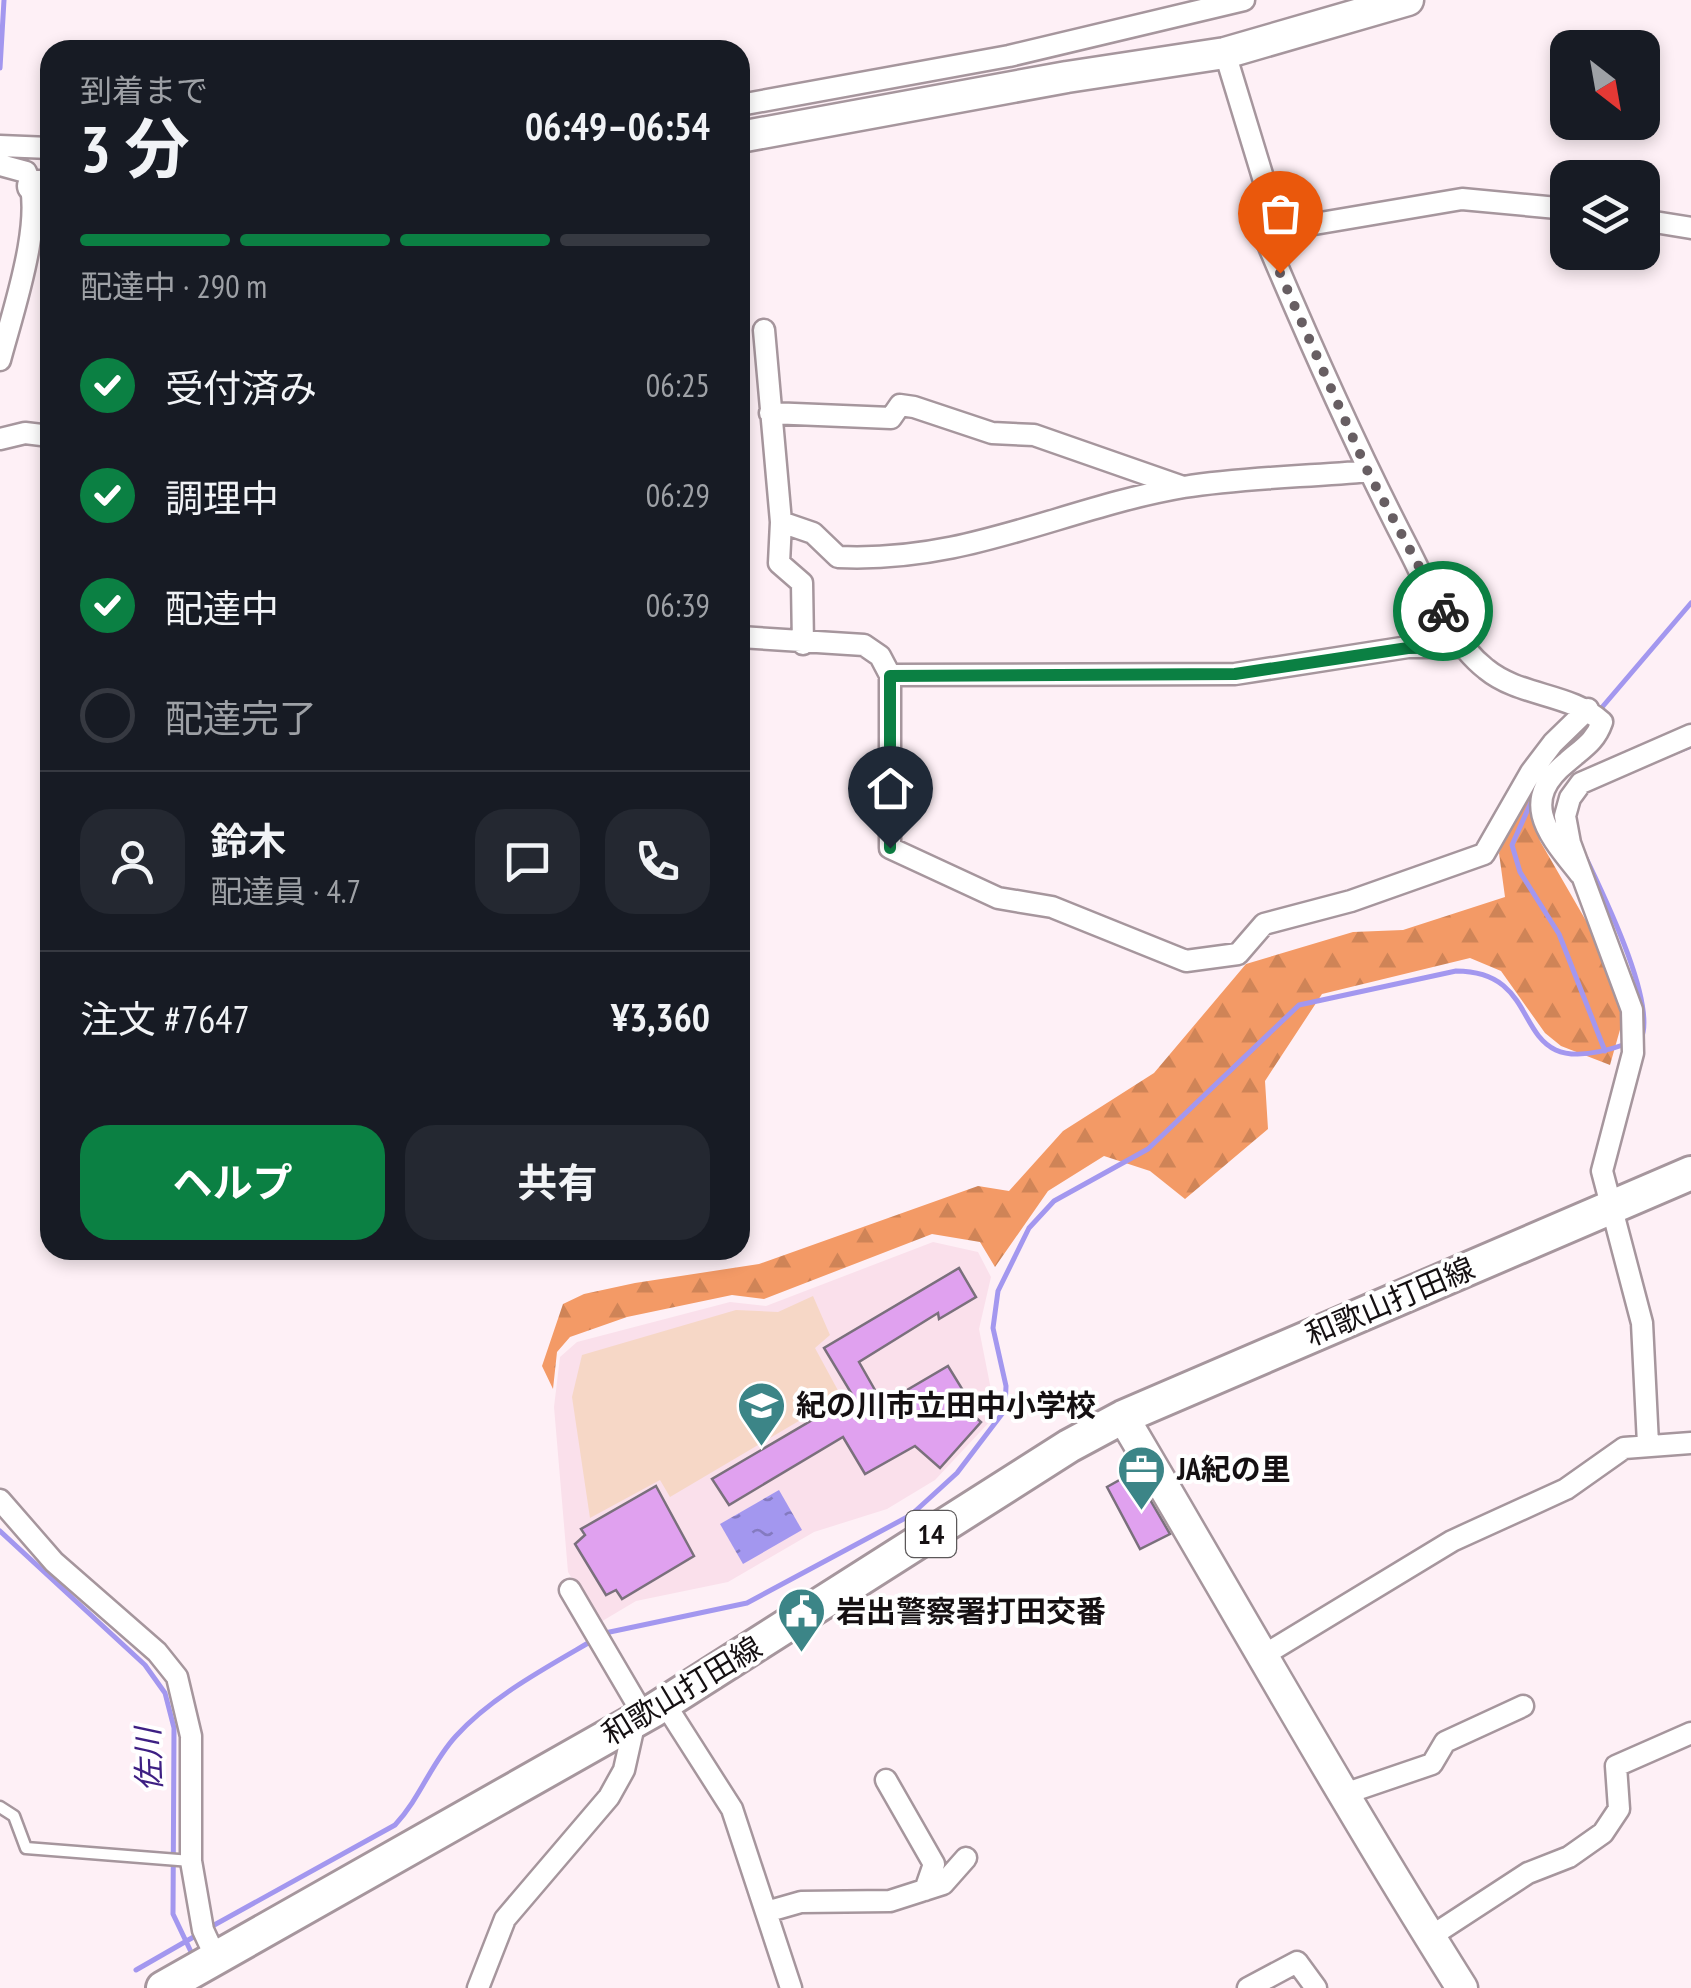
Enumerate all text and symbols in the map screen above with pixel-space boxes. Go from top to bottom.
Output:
north arrow [1550,30,1660,140]
map controls [1550,30,1660,270]
text: 到着まで [80,69,208,111]
text: 06:49–06:54 [525,101,710,150]
text: 3 分 [80,106,189,190]
button: layers [1550,160,1660,270]
pin [1238,171,1323,274]
icon: bag [1253,186,1308,241]
text: 配達中 · 290 m [80,265,267,307]
icon: check [80,358,135,413]
text: 受付済み [165,363,317,412]
text: 06:25 [646,364,710,406]
icon: check [80,468,135,523]
text: 調理中 [165,473,279,522]
text: 06:29 [646,474,710,516]
courier [1393,561,1493,661]
icon: check [80,578,135,633]
text: 配達中 [165,583,279,632]
text: 06:39 [646,584,710,626]
icon: bike [1416,584,1471,639]
text: 配達完了 [165,693,317,742]
pin [848,746,933,849]
icon: home [863,761,918,816]
button: person [80,809,185,914]
button: chat [475,809,580,914]
button: phone [605,809,710,914]
text: 鈴木 [210,816,286,865]
text: 配達員 · 4.7 [210,870,361,912]
text: ¥3,360 [611,992,710,1041]
text: 注文 #7647 [80,994,250,1043]
button: ヘルプ [80,1125,385,1240]
button: 共有 [405,1125,710,1240]
street label: 和歌山打田線 [1299,1248,1480,1354]
school or university icon: 紀の川市立田中小学校 [735,1380,787,1448]
place label: 紀の川市立田中小学校 [796,1385,1096,1424]
office icon: JA紀の里 [1116,1444,1168,1512]
place label: JA紀の里 [1176,1449,1291,1488]
road number: 14 [906,1511,956,1557]
public building icon: 岩出警察署打田交番 [775,1586,827,1654]
place label: 岩出警察署打田交番 [836,1591,1106,1630]
street label: 和歌山打田線 [594,1627,768,1753]
water label: 佐川 [126,1724,170,1793]

